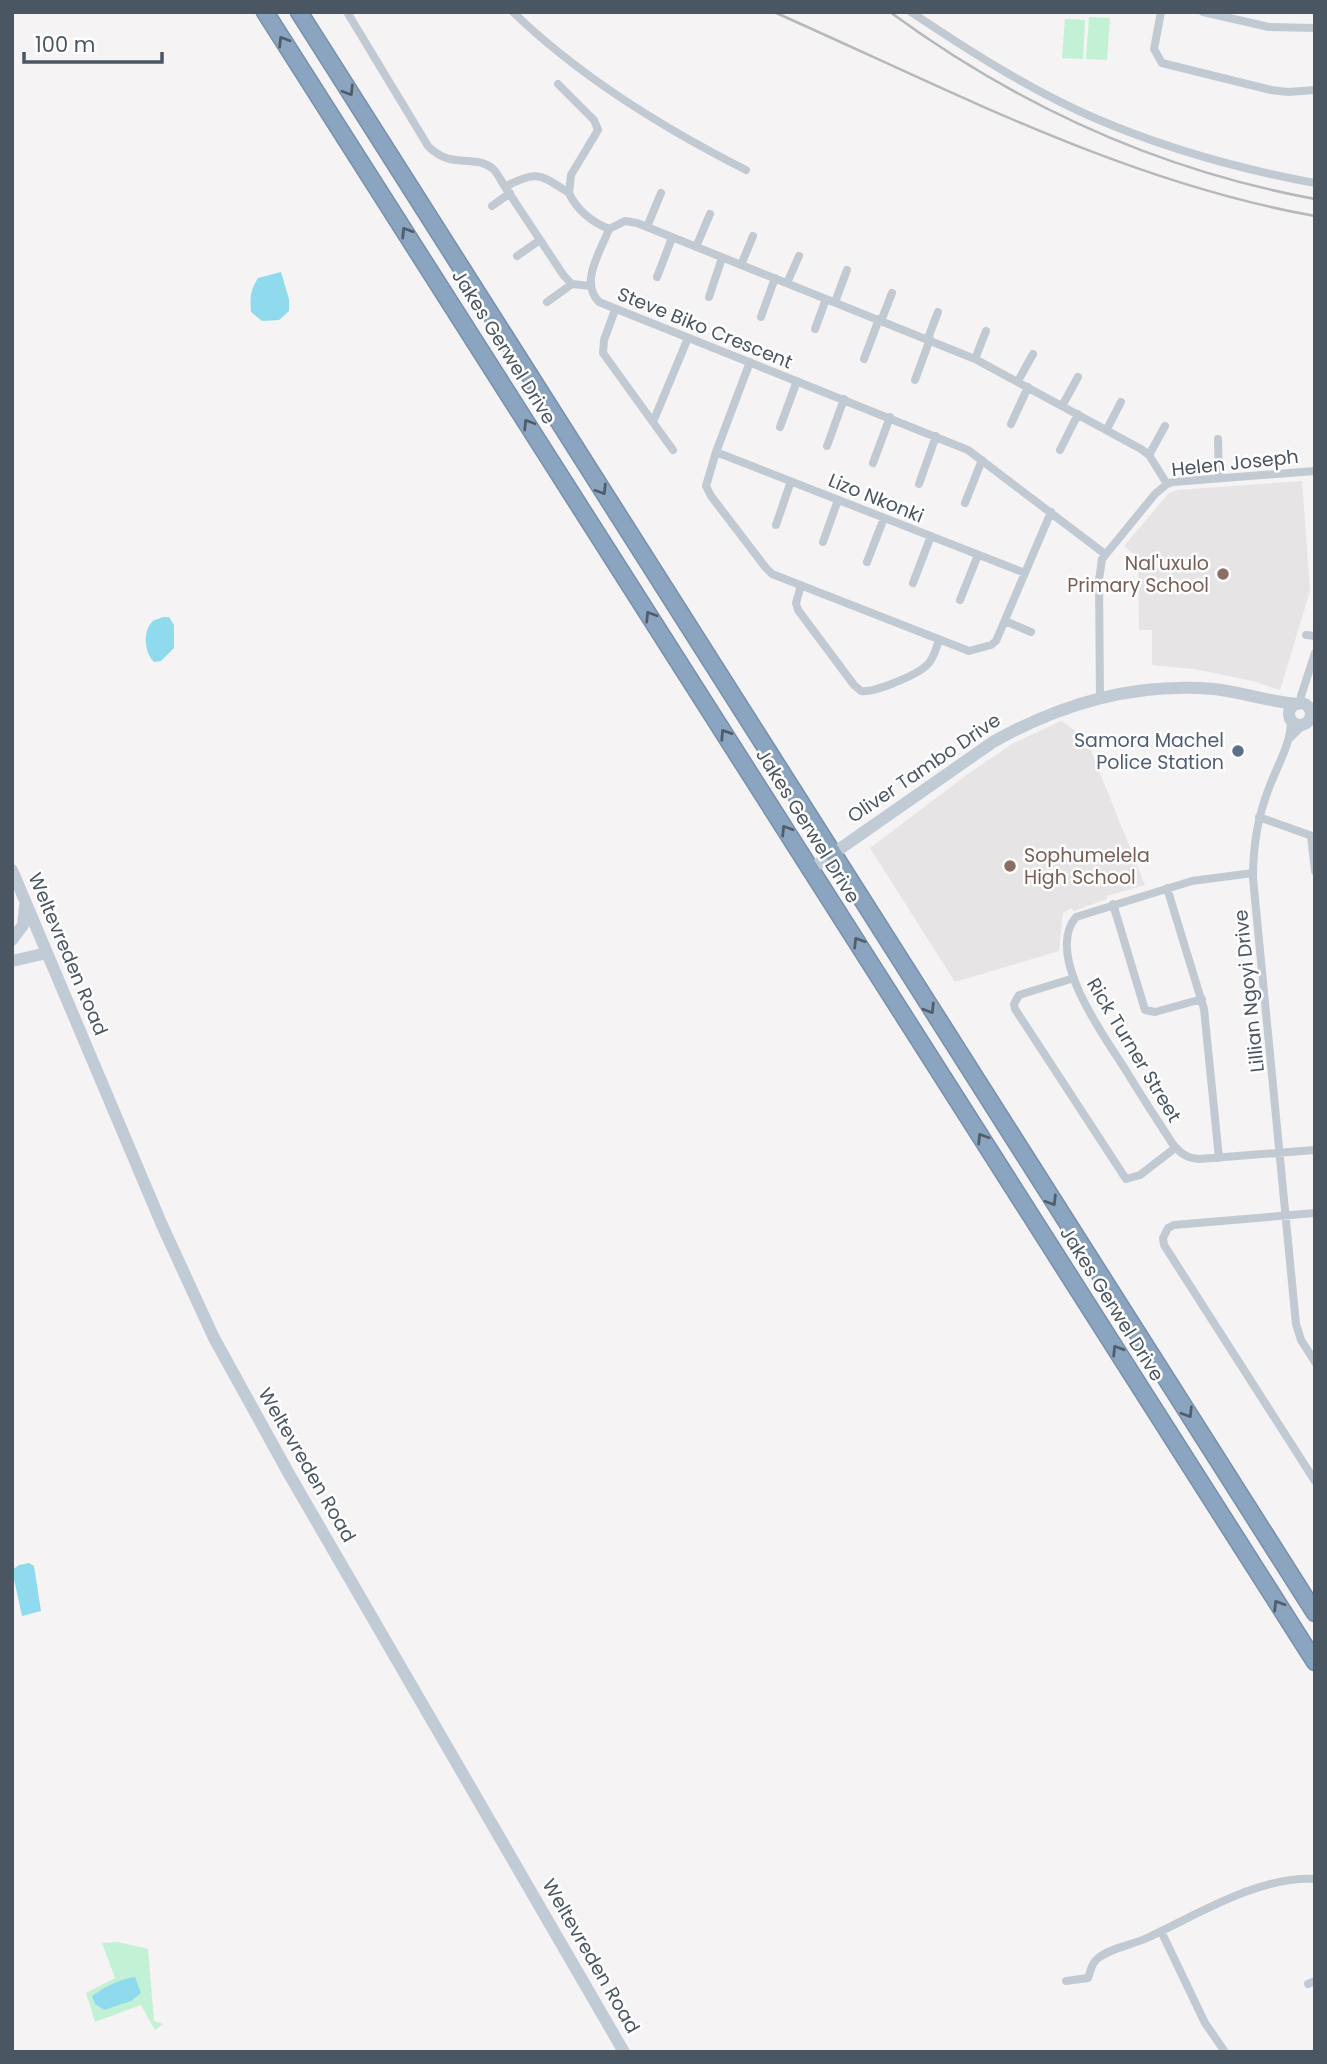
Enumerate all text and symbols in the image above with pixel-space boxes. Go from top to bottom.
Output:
scale bar [24,21,163,65]
text: 100 m [35,30,95,59]
one-way arrow [279,35,292,48]
one-way arrow [341,83,354,96]
one-way arrow [401,227,414,240]
street label: Jakes Gerwel Drive [445,264,563,430]
street label: Steve Biko Crescent [613,281,797,375]
one-way arrow [523,419,536,432]
street label: Helen Joseph [1170,443,1300,483]
street label: Lizo Nkonki [824,467,928,529]
one-way arrow [593,482,606,495]
place label: Nal'uxulo Primary School [1067,550,1209,599]
marker: Nal'uxulo Primary School [1215,566,1231,582]
one-way arrow [645,611,658,624]
street label: Oliver Tambo Drive [842,707,1006,829]
place label: Samora Machel Police Station [1074,727,1224,776]
one-way arrow [720,728,733,741]
street label: Jakes Gerwel Drive [749,743,867,909]
marker: Samora Machel Police Station [1230,743,1246,759]
one-way arrow [782,825,795,838]
place label: Sophumelela High School [1024,842,1150,891]
marker: Sophumelela High School [1002,858,1018,874]
street label: Weltevreden Road [21,868,115,1040]
street label: Lillian Ngoyi Drive [1227,908,1271,1074]
one-way arrow [853,937,866,950]
street label: Rick Turner Street [1080,973,1188,1127]
one-way arrow [922,1001,935,1014]
one-way arrow [977,1132,990,1145]
one-way arrow [1044,1193,1057,1206]
street label: Jakes Gerwel Drive [1053,1221,1171,1387]
one-way arrow [1112,1345,1125,1358]
street label: Weltevreden Road [252,1383,362,1547]
one-way arrow [1179,1406,1192,1419]
one-way arrow [1274,1599,1287,1612]
street label: Weltevreden Road [536,1874,646,2038]

